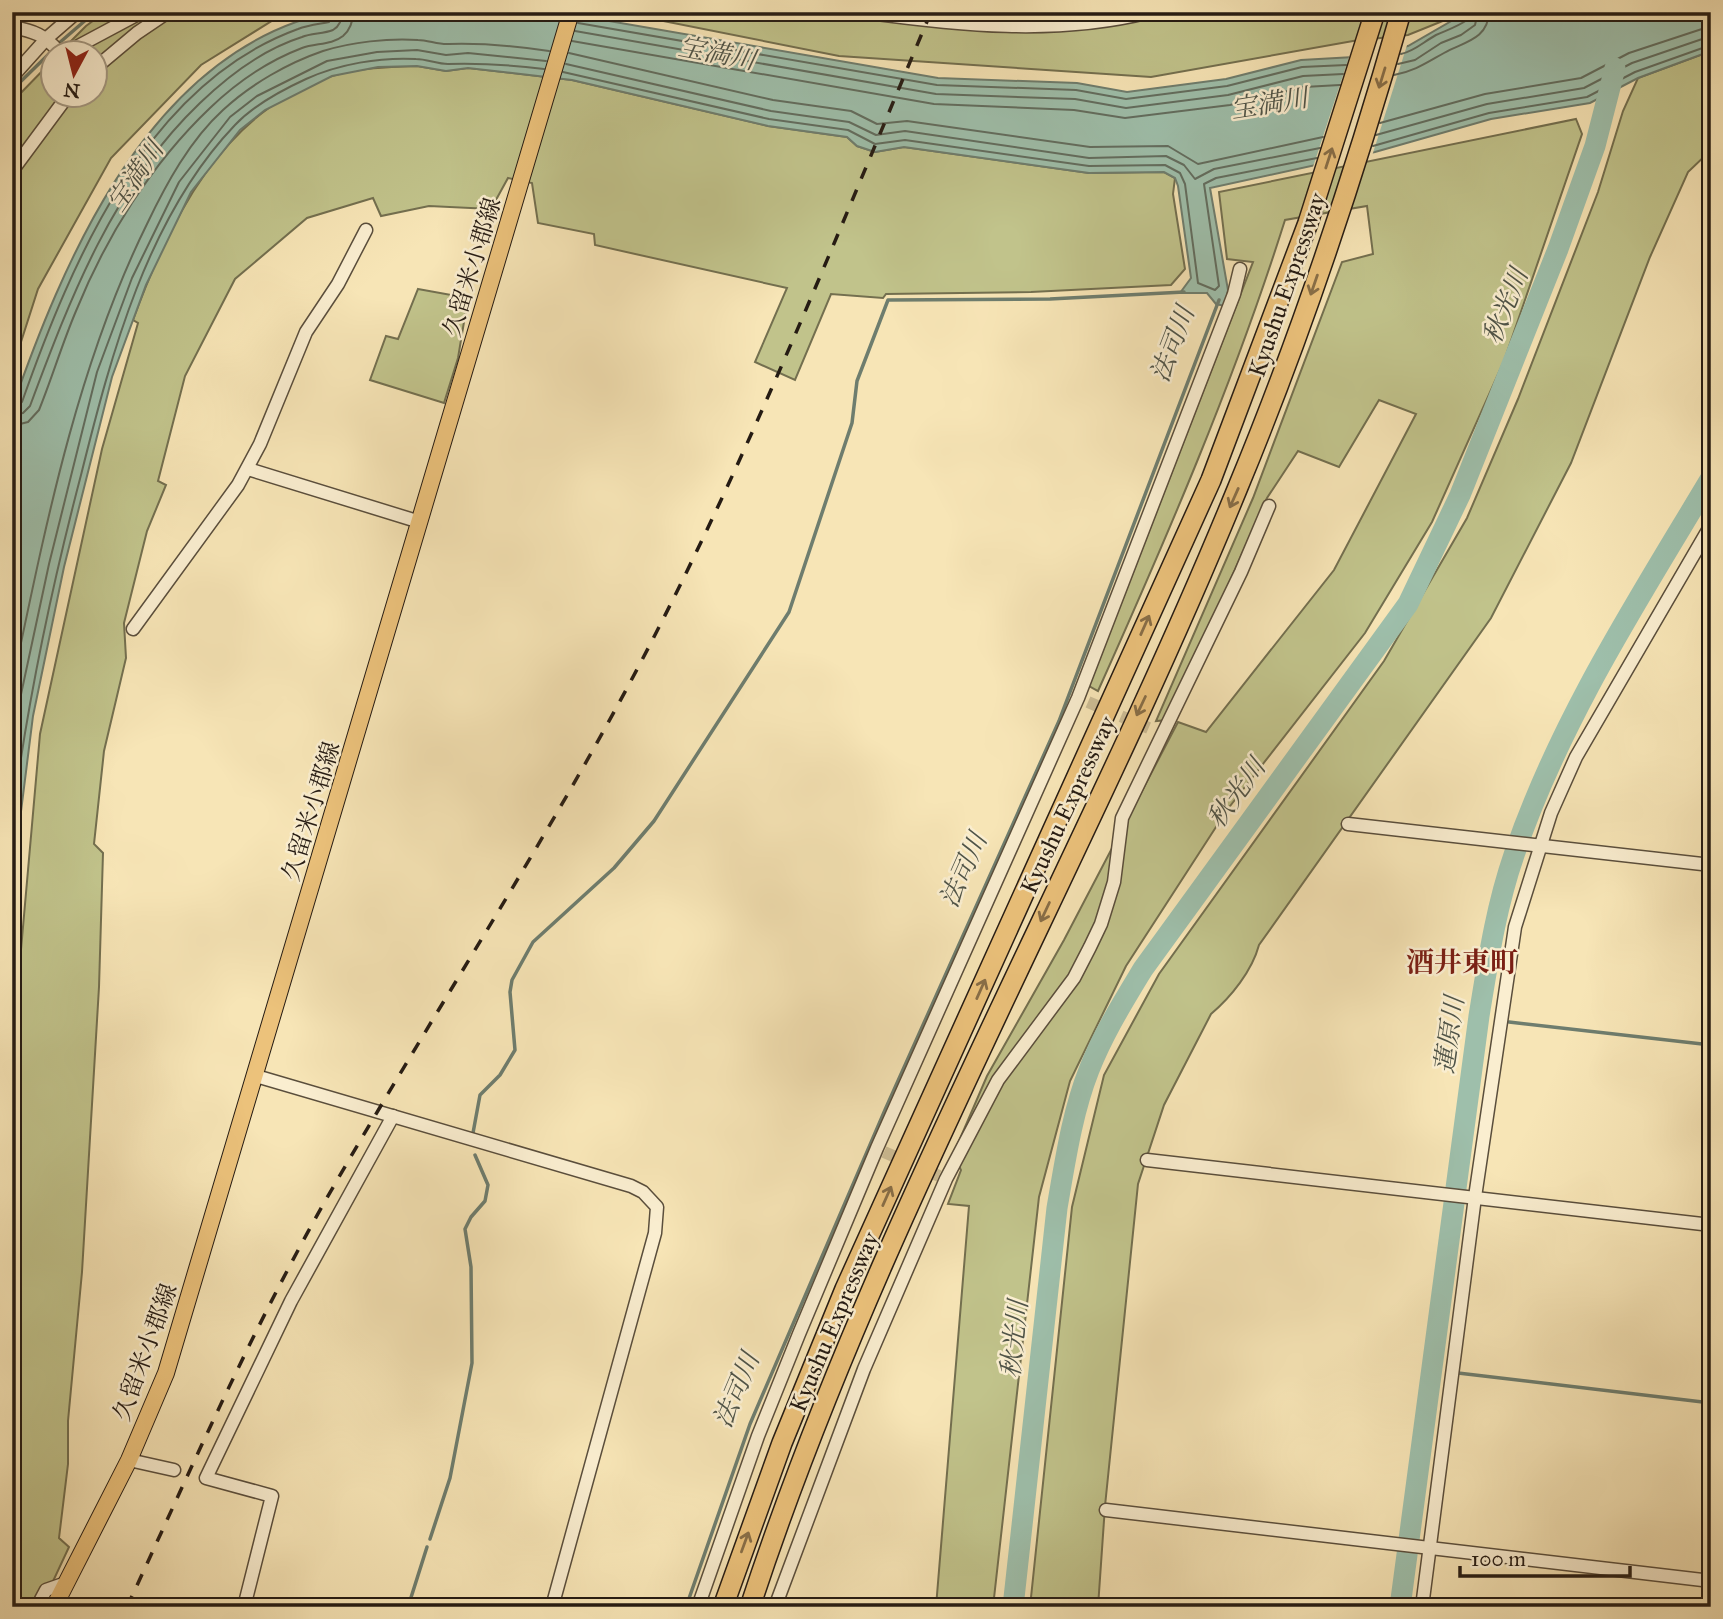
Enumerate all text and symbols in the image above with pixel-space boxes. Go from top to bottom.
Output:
water label: 宝満川 [676,30,761,77]
north arrow [38,38,108,108]
one-way arrow [1375,66,1387,88]
text: N [63,78,81,103]
water label: 宝満川 [1228,81,1313,125]
water label: 宝満川 [100,132,172,217]
one-way arrow [1324,147,1336,169]
street label: Kyushu Expressway [1241,188,1333,381]
street label: 久留米小郡線 [437,194,507,340]
water label: 秋光川 [1476,261,1536,348]
one-way arrow [1307,274,1319,296]
water label: 法司川 [1143,299,1202,386]
one-way arrow [1227,487,1240,509]
one-way arrow [1139,615,1152,636]
one-way arrow [1134,695,1147,716]
street label: Kyushu Expressway [1014,711,1123,899]
street label: 久留米小郡線 [276,738,346,884]
water label: 秋光川 [1200,750,1274,834]
water label: 法司川 [933,825,995,912]
one-way arrow [1038,901,1051,922]
district label: 酒井東町 [1406,945,1518,980]
one-way arrow [975,978,988,1000]
water label: 蓮原川 [1428,991,1471,1076]
one-way arrow [881,1186,894,1207]
street label: Kyushu Expressway [782,1227,886,1417]
street label: 久留米小郡線 [106,1279,184,1425]
water label: 秋光川 [994,1296,1034,1379]
water label: 法司川 [706,1345,767,1432]
one-way arrow [740,1532,753,1554]
scale bar [1460,1535,1630,1579]
text: 100 m [1471,1546,1526,1572]

